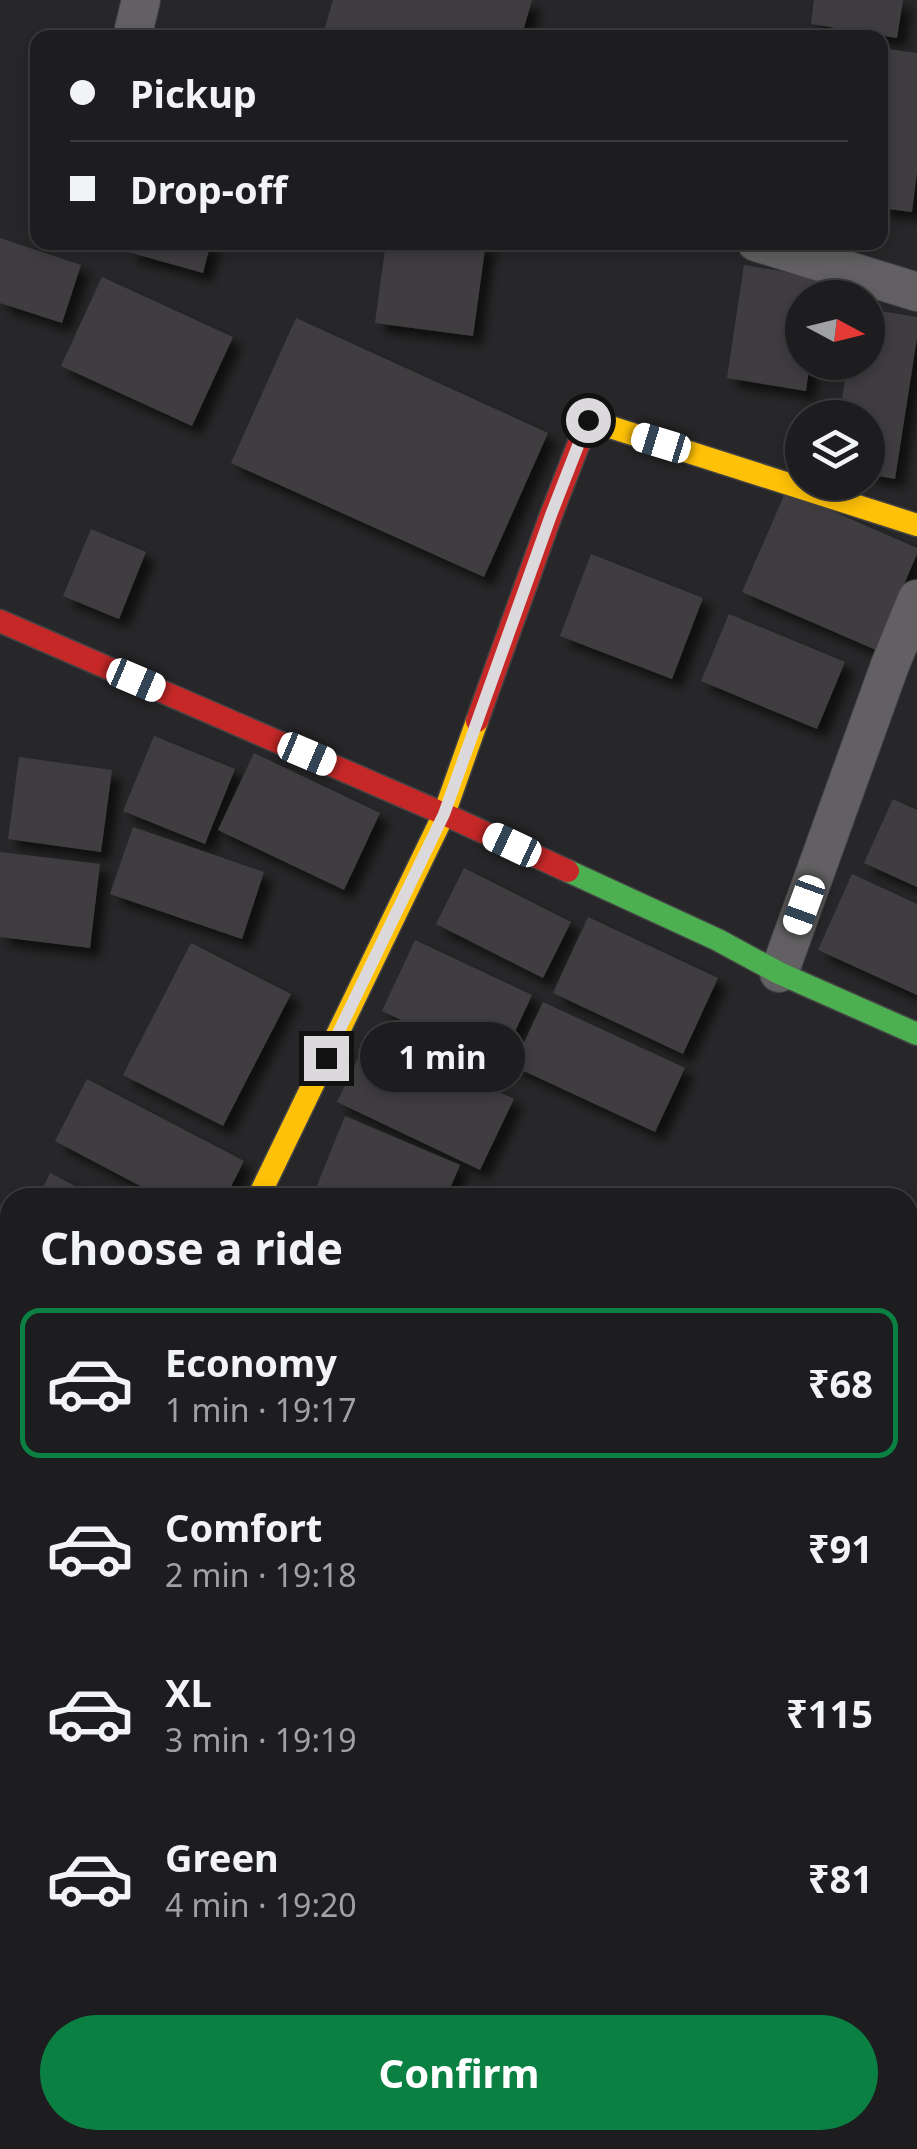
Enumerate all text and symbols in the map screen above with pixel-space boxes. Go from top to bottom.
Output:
text: Pickup [130,67,257,119]
text: Drop-off [130,163,287,215]
north arrow [785,280,885,380]
map controls [785,280,885,500]
route start [566,398,611,443]
button: layers [785,400,885,500]
car [628,420,694,466]
car [103,654,169,706]
car [274,728,340,780]
car [478,819,546,871]
car [780,872,828,938]
callout: 1 min [361,1023,526,1093]
text: 1 min [398,1035,487,1078]
route end [304,1036,349,1081]
text: Choose a ride [40,1217,343,1278]
text: Economy [165,1336,337,1388]
icon: car [45,1338,135,1428]
text: ₹68 [808,1357,873,1409]
text: 1 min · 19:17 [165,1388,357,1431]
text: Comfort [165,1501,322,1553]
icon: car [45,1503,135,1593]
text: ₹91 [808,1522,873,1574]
text: 2 min · 19:18 [165,1553,357,1596]
text: XL [165,1666,212,1718]
icon: car [45,1668,135,1758]
text: ₹115 [786,1687,873,1739]
text: 3 min · 19:19 [165,1718,357,1761]
text: Green [165,1831,279,1883]
icon: car [45,1833,135,1923]
text: ₹81 [808,1852,873,1904]
text: 4 min · 19:20 [165,1883,357,1926]
button: Confirm [40,2015,878,2130]

